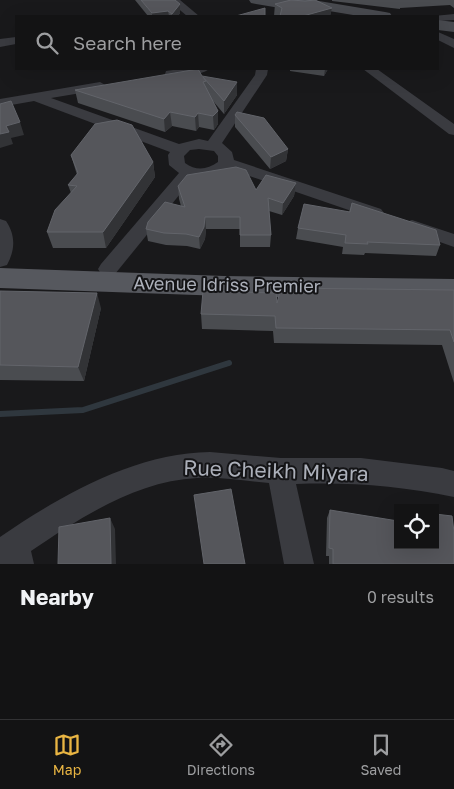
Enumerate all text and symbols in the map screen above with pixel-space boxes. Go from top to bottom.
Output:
search box [15,15,439,70]
icon: search [33,29,61,57]
text: Search here [73,31,182,54]
street label: Avenue Idriss Premier [133,271,321,297]
street label: Rue Cheikh Miyara [183,454,369,486]
map controls [394,504,439,549]
button: locate [394,504,439,549]
text: Nearby [20,584,94,610]
text: 0 results [367,587,434,607]
tab: Map [53,731,81,778]
tab: Directions [187,731,255,778]
tab: Saved [360,731,401,778]

